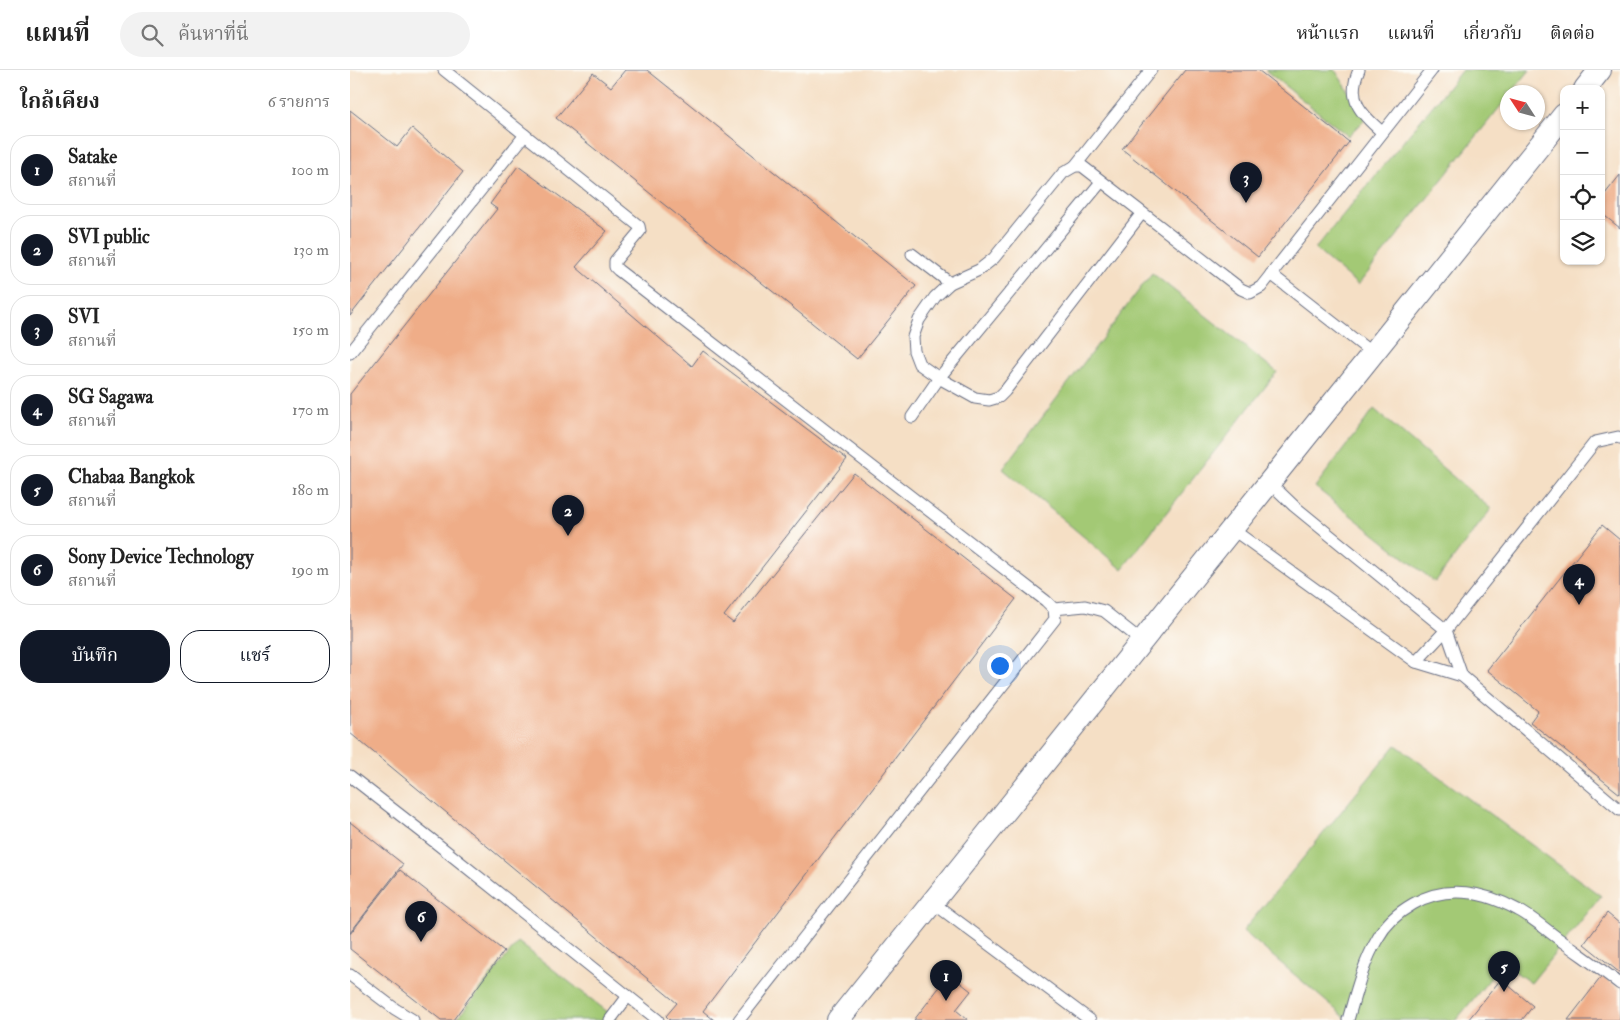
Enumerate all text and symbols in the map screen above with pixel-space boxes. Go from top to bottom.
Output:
search box [120,12,470,57]
text: แผนที่ [25,18,90,49]
icon: search [138,21,166,49]
text: ค้นหาที่นี่ [178,22,249,46]
text: หน้าแรก [1296,22,1359,45]
text: แผนที่ [1387,22,1435,45]
text: เกี่ยวกับ [1463,22,1522,45]
text: ติดต่อ [1550,22,1595,45]
north arrow [1500,85,1545,130]
map controls [1560,85,1605,265]
button: + [1560,85,1605,130]
text: ใกล้เคียง [20,88,100,115]
text: 6 รายการ [268,92,330,112]
button: − [1560,130,1605,175]
text: Satake [68,145,117,169]
text: 1 [34,160,40,180]
text: 100 m [291,160,329,180]
pin: 3 [1230,162,1262,203]
text: สถานที่ [68,171,116,191]
button: locate [1560,175,1605,220]
button: layers [1560,220,1605,265]
text: SVI public [68,225,150,249]
text: 2 [33,240,41,260]
text: 130 m [293,240,329,260]
text: สถานที่ [68,251,116,271]
text: SVI [68,305,100,329]
text: 3 [34,320,40,340]
text: 150 m [292,320,329,340]
text: สถานที่ [68,331,116,351]
text: SG Sagawa [68,385,153,409]
text: 4 [33,400,41,420]
text: 170 m [292,400,329,420]
text: สถานที่ [68,411,116,431]
text: Chabaa Bangkok [68,465,195,489]
text: 5 [33,480,41,500]
text: 180 m [292,480,329,500]
text: สถานที่ [68,491,116,511]
pin: 2 [552,495,584,536]
text: Sony Device Technology [68,545,254,569]
text: 6 [33,560,41,580]
text: 190 m [291,560,329,580]
pin: 4 [1563,564,1595,605]
text: สถานที่ [68,571,116,591]
button: บันทึก [20,630,170,683]
button: แชร์ [180,630,330,683]
your location [987,653,1013,679]
pin: 6 [405,901,437,942]
pin: 5 [1488,951,1520,992]
pin: 1 [930,960,962,1001]

